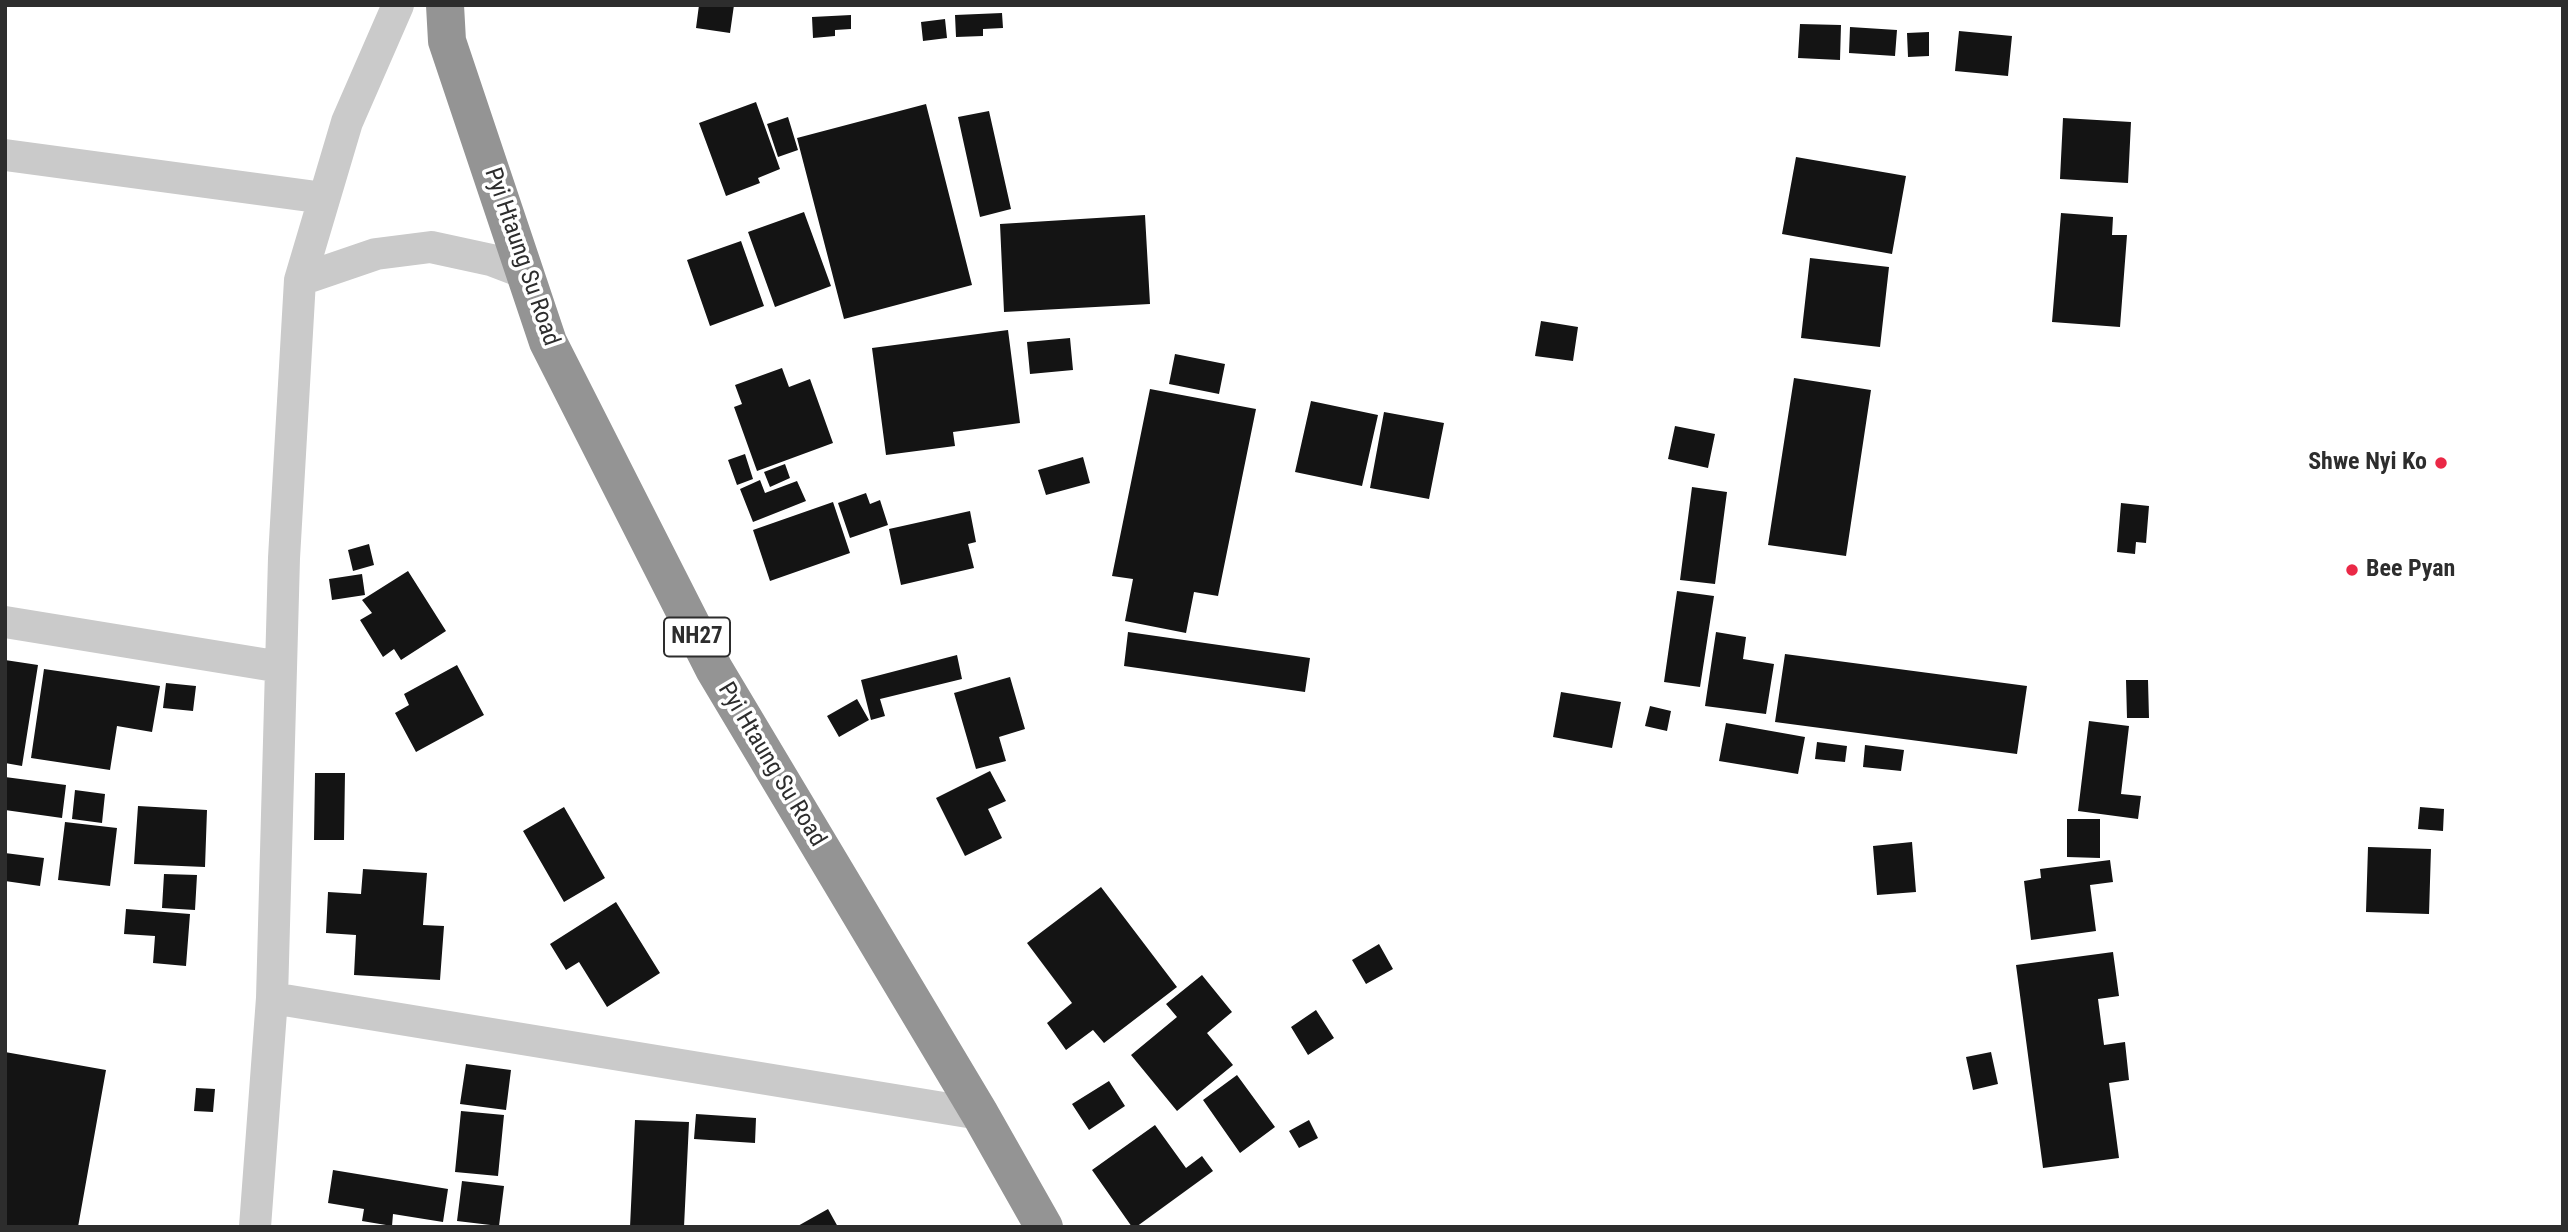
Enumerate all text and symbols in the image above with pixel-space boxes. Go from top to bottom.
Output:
street label: Pyi Htaung Su Road [477,164,565,350]
place label: Shwe Nyi Ko [2308,449,2427,477]
marker: Shwe Nyi Ko [2433,455,2449,471]
place label: Bee Pyan [2366,556,2455,584]
marker: Bee Pyan [2344,562,2360,578]
road number: NH27 [664,618,730,656]
street label: Pyi Htaung Su Road [711,678,831,852]

